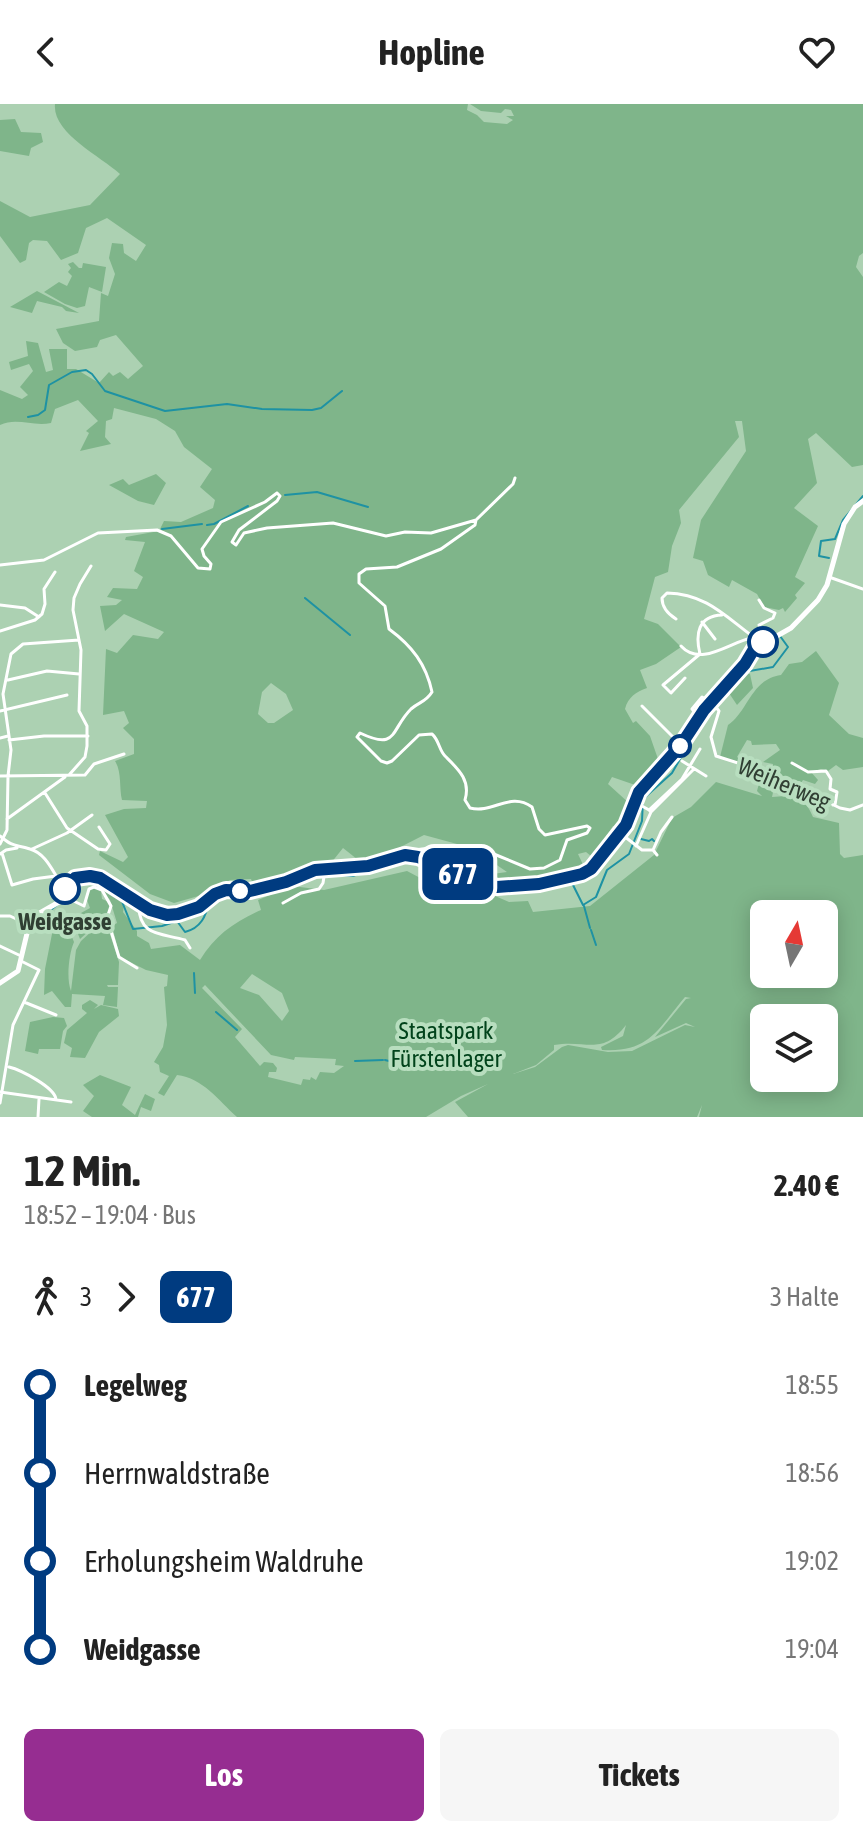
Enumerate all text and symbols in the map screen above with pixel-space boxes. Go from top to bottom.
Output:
icon: back [24,30,68,74]
icon: heart [795,30,839,74]
text: Hopline [378,31,485,73]
unlabelled marker [748,627,778,657]
unlabelled marker [669,735,691,757]
street label: Weiherweg [734,752,835,815]
line badge: 677 [412,848,504,900]
text: 677 [438,858,478,890]
marker: Weidgasse [50,874,80,904]
unlabelled marker [229,880,251,902]
north arrow [750,900,838,988]
map controls [750,900,838,1092]
place label: Weidgasse [17,908,112,935]
button: layers [750,1004,838,1092]
park label: Staatspark Fürstenlager [390,1017,502,1072]
text: 12 Min. [24,1145,140,1195]
text: 2.40 € [774,1168,839,1202]
text: 18:52 – 19:04 · Bus [24,1200,196,1230]
icon: walk [24,1275,68,1319]
icon: forward [104,1275,148,1319]
text: 677 [176,1281,216,1313]
text: 3 [80,1282,92,1312]
text: 3 Halte [770,1282,839,1312]
text: Legelweg [84,1368,187,1402]
text: 18:55 [785,1370,839,1400]
text: Herrnwaldstraße [84,1456,270,1490]
text: 18:56 [785,1458,839,1488]
text: Erholungsheim Waldruhe [84,1544,364,1578]
text: 19:02 [785,1546,839,1576]
text: Weidgasse [84,1632,201,1666]
text: 19:04 [785,1634,839,1664]
button: Los [24,1729,424,1821]
button: Tickets [440,1729,839,1821]

